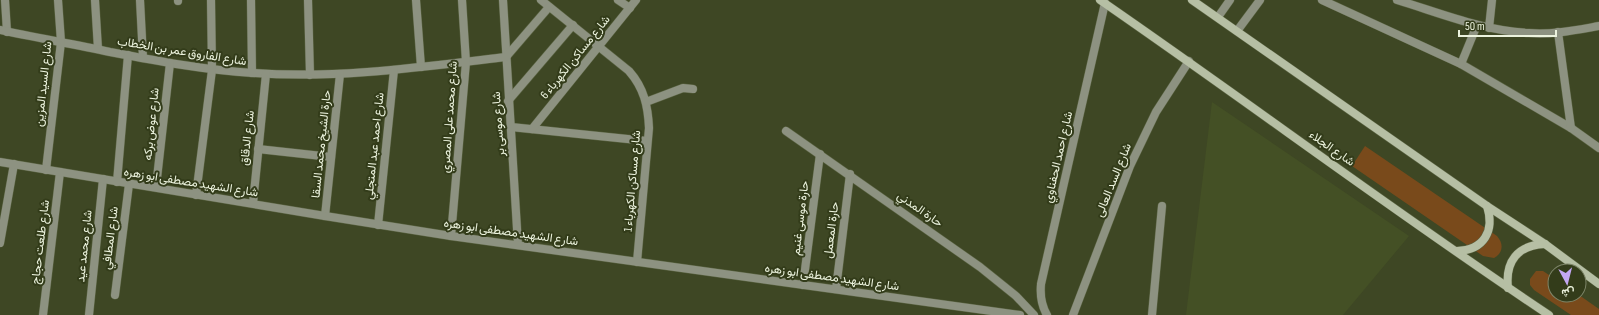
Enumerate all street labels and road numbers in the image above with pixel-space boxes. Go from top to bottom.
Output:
street label: شارع مساكن الكهرباء 6 [537,13,614,103]
street label: شارع الفاروق عمر بن الخطاب [116,34,248,70]
street label: شارع السيد المزين [32,41,56,128]
street label: شارع محمد على المصري [438,61,463,174]
street label: شارع عوض بركه [140,87,164,161]
street label: حارة الشيخ محمد السقا [308,89,336,199]
street label: شارع موسى بر [489,91,509,158]
street label: شارع احمد عبد المتجلي [361,92,390,201]
street label: شارع الدقاق [237,110,259,167]
street label: شارع احمد الحفناوي [1041,110,1078,205]
street label: شارع الجلاء [1305,127,1358,170]
street label: شارع مساكن الكهرباء 1 [621,130,645,233]
street label: شارع السد العالى [1092,141,1136,220]
street label: شارع الشهيد مصطفى ابو زهره [122,164,259,202]
street label: حارة موسى غنيم [788,180,813,256]
street label: حارة المدني [893,188,946,232]
street label: شارع طلعت حجاج [28,199,54,285]
street label: حارة المعمل [821,201,842,259]
street label: شارع المطافي [99,206,124,271]
street label: شارع محمد عيد [73,209,97,283]
street label: شارع الشهيد مصطفى ابو زهره [442,216,579,250]
street label: شارع الشهيد مصطفى ابو زهره [763,261,900,295]

